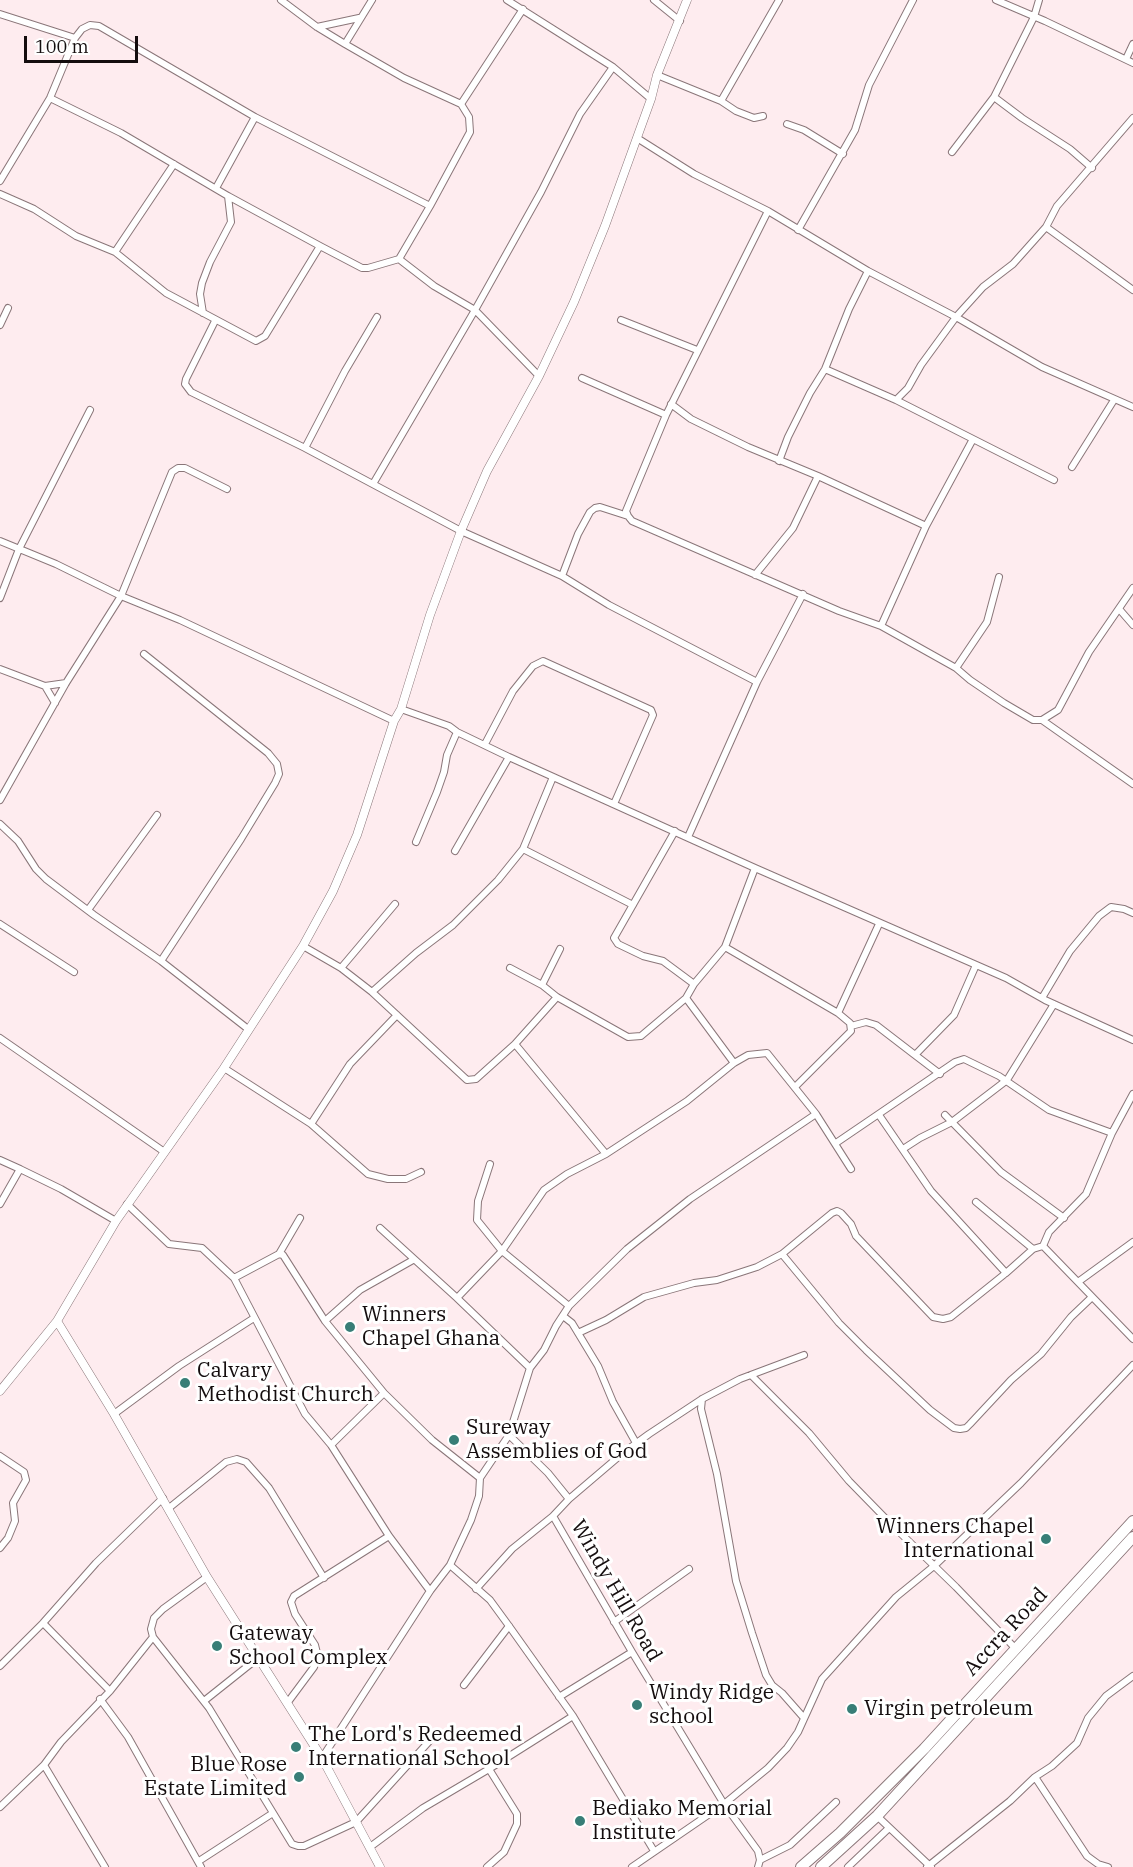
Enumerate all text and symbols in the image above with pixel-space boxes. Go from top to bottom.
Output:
scale bar [27,24,141,62]
text: 100 m [35,35,89,58]
place label: Winners Chapel Ghana [362,1302,500,1352]
marker: Winners Chapel Ghana [343,1320,357,1334]
place label: Calvary Methodist Church [197,1358,374,1408]
marker: Calvary Methodist Church [178,1376,192,1390]
place label: Sureway Assemblies of God [466,1415,648,1465]
marker: Sureway Assemblies of God [447,1433,461,1447]
place label: Winners Chapel International [876,1514,1034,1564]
street label: Windy Hill Road [565,1516,667,1666]
marker: Winners Chapel International [1039,1532,1053,1546]
street label: Accra Road [959,1583,1053,1681]
place label: Gateway School Complex [229,1621,388,1671]
marker: Gateway School Complex [210,1639,224,1653]
place label: Windy Ridge school [649,1680,774,1730]
place label: Virgin petroleum [864,1696,1033,1722]
marker: Windy Ridge school [630,1698,644,1712]
marker: Virgin petroleum [845,1702,859,1716]
place label: The Lord's Redeemed International School [308,1722,522,1772]
marker: The Lord's Redeemed International School [289,1740,303,1754]
place label: Blue Rose Estate Limited [144,1752,287,1802]
marker: Blue Rose Estate Limited [292,1770,306,1784]
place label: Bediako Memorial Institute [592,1796,772,1846]
marker: Bediako Memorial Institute [573,1814,587,1828]

